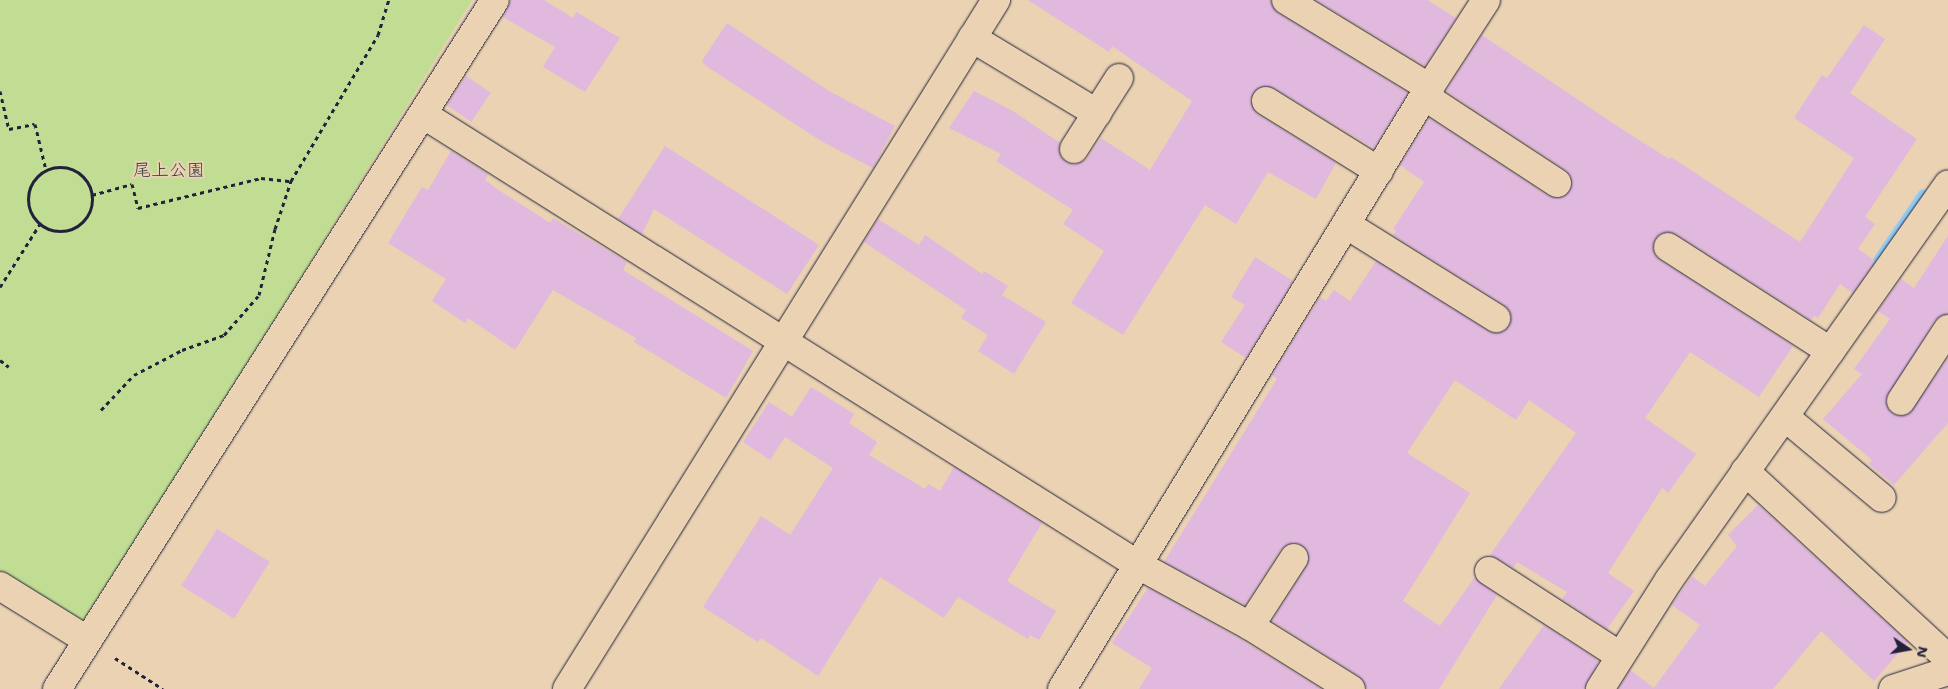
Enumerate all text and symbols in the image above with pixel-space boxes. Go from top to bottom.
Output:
park label: 尾上公園 [133,159,205,181]
north arrow [1883,624,1933,674]
text: N [1913,645,1933,659]

